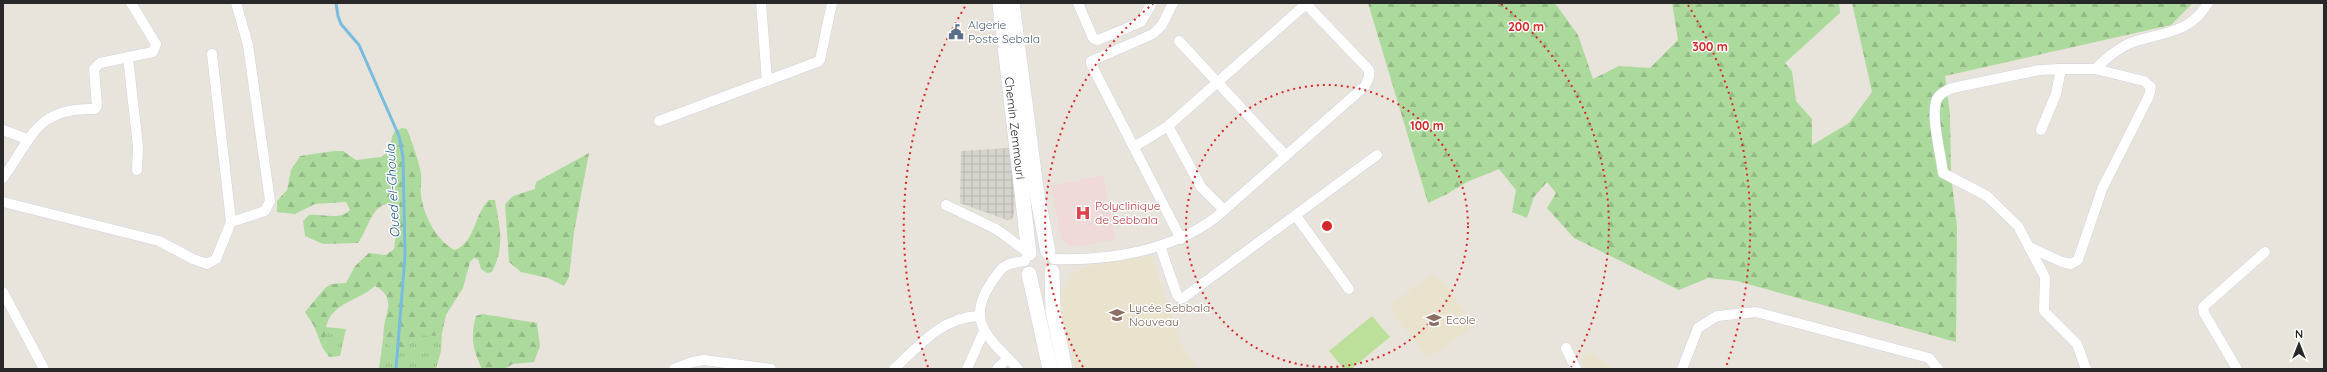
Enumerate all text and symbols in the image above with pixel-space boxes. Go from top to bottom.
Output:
place label: Algerie Poste Sebala [968,17,1040,46]
text: 200 m [1508,19,1544,34]
public building icon: Algerie Poste Sebala [947,23,965,41]
text: 300 m [1692,39,1728,54]
street label: Chemin Zemmouri [1002,76,1028,180]
text: 100 m [1410,118,1444,133]
water label: Oued el-Ghoula [381,142,402,238]
place label: Polyclinique de Sebbala [1095,198,1161,227]
hospital icon: Polyclinique de Sebbala [1074,204,1092,222]
centre of rings [1320,219,1334,233]
place label: Lycée Sebbala Nouveau [1129,300,1210,329]
school or university icon: Lycée Sebbala Nouveau [1108,306,1126,324]
school or university icon: Ecole [1425,311,1443,329]
place label: Ecole [1446,312,1476,327]
north arrow [2279,324,2319,364]
text: N [2295,327,2303,341]

